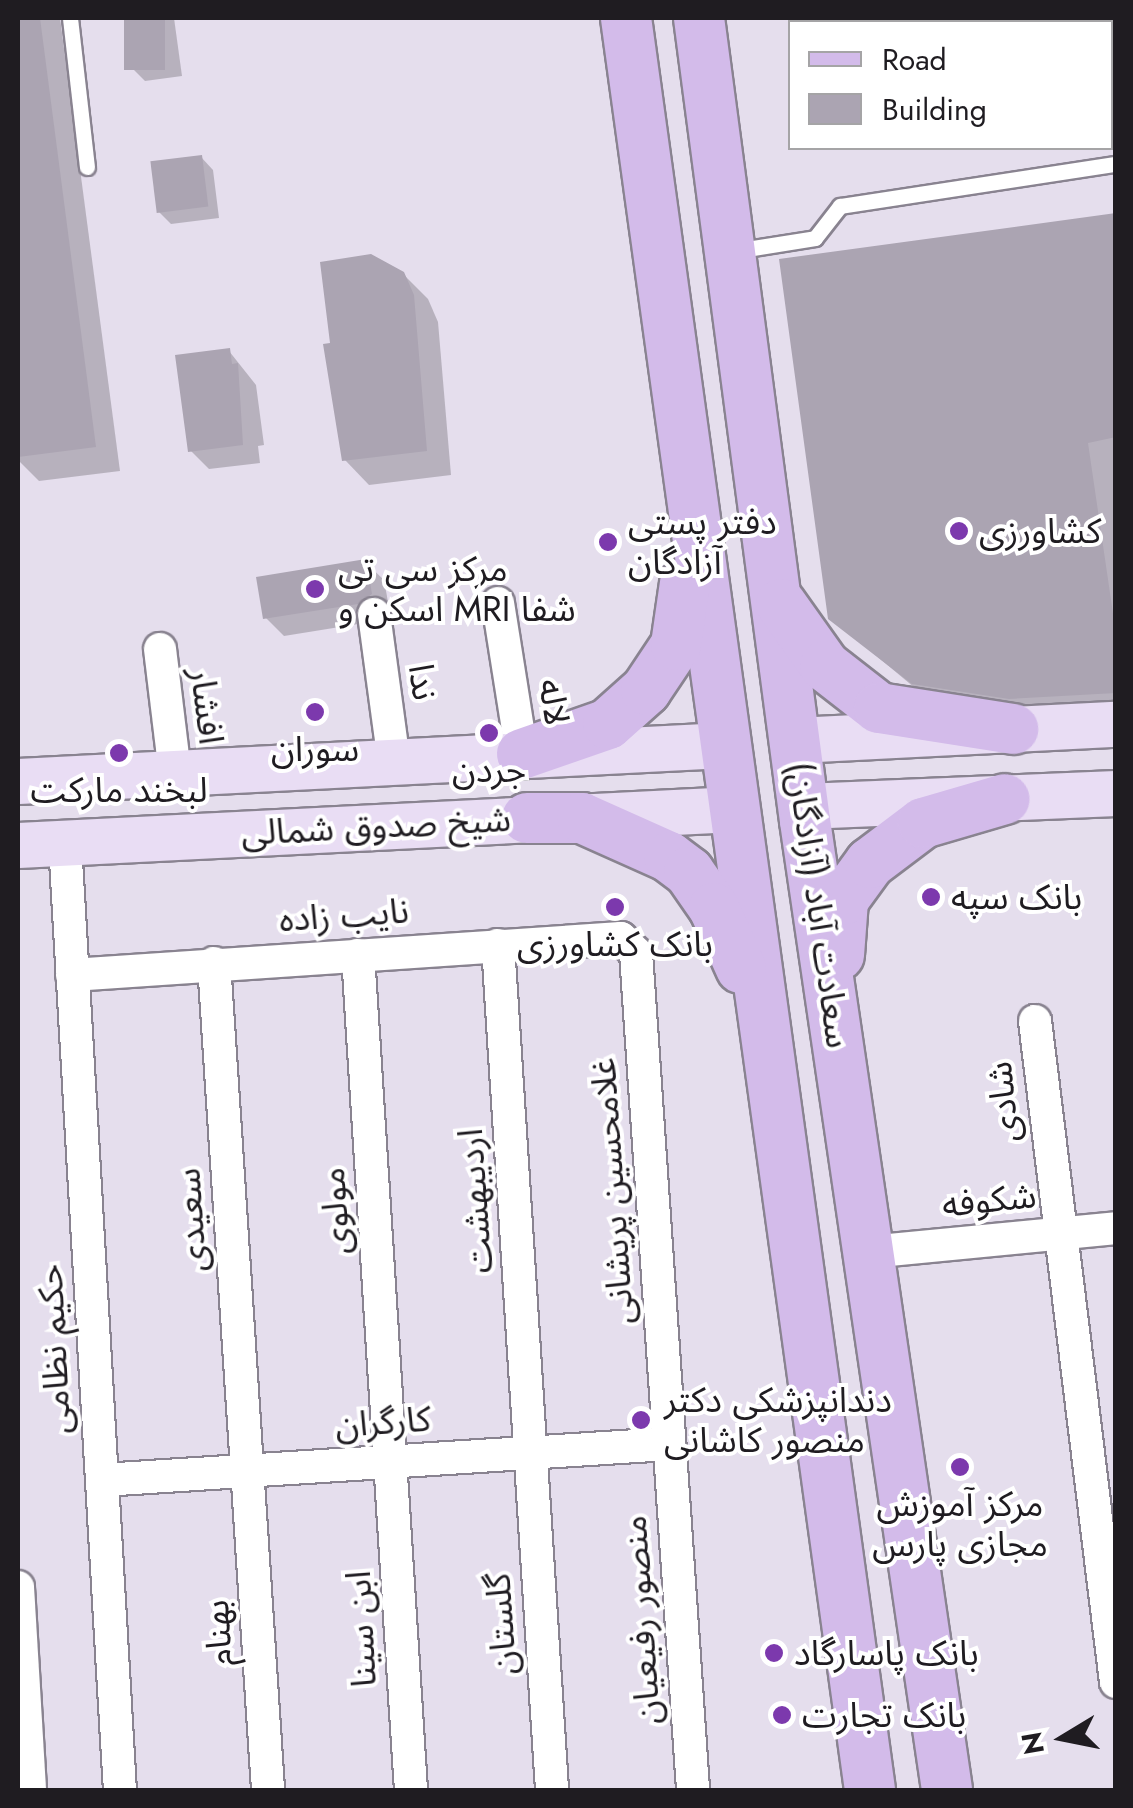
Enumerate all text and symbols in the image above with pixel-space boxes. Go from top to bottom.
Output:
legend [788,20,1113,150]
text: Road [882,38,947,81]
text: Building [882,88,987,131]
place label: دفتر پستی آزادگان [628,501,777,583]
place label: کشاورزی [979,510,1101,552]
marker: کشاورزی [948,520,970,542]
marker: دفتر پستی آزادگان [597,531,619,553]
place label: مرکز سی تی اسکن و MRI شفا [338,548,576,630]
marker: مرکز سی تی اسکن و MRI شفا [302,576,328,602]
street label: ندا [400,661,446,703]
street label: افشار [181,665,233,747]
street label: لاله [530,676,578,728]
marker: سوران [304,701,326,723]
marker: جردن [478,722,500,744]
place label: سوران [271,728,359,770]
marker: لبخند مارکت [108,742,130,764]
place label: جردن [452,749,526,791]
street label: سعادت آباد (آزادگان) [778,759,860,1051]
place label: لبخند مارکت [30,769,208,811]
street label: شیخ صدوق شمالی [240,798,512,854]
place label: بانک سپه [951,876,1082,918]
marker: بانک سپه [920,886,942,908]
street label: نایب زاده [278,890,410,940]
marker: بانک کشاورزی [604,896,626,918]
place label: بانک کشاورزی [517,923,713,965]
street label: غلامحسین پریشانی [582,1056,642,1326]
street label: شادی [978,1060,1028,1144]
street label: اردیبهشت [449,1127,501,1275]
street label: مولوی [311,1166,359,1256]
street label: سعیدی [166,1167,216,1273]
street label: شکوفه [940,1174,1038,1226]
street label: حکیم نظامی [29,1263,79,1435]
place label: دندانپزشکی دکتر منصور کاشانی [664,1379,892,1461]
street label: کارگران [334,1398,432,1446]
marker: دندانپزشکی دکتر منصور کاشانی [628,1407,654,1433]
marker: مرکز آموزش مجازی پارس [949,1456,971,1478]
place label: مرکز آموزش مجازی پارس [872,1483,1048,1565]
street label: منصور رفیعیان [613,1514,669,1726]
street label: ابن سینا [337,1570,385,1688]
street label: گلستان [476,1572,526,1676]
street label: بهنام [195,1598,241,1668]
place label: بانک پاسارگاد [794,1632,979,1674]
marker: بانک پاسارگاد [763,1642,785,1664]
north arrow [1013,1688,1113,1788]
place label: بانک تجارت [802,1694,966,1736]
marker: بانک تجارت [771,1704,793,1726]
text: N [1011,1729,1055,1758]

